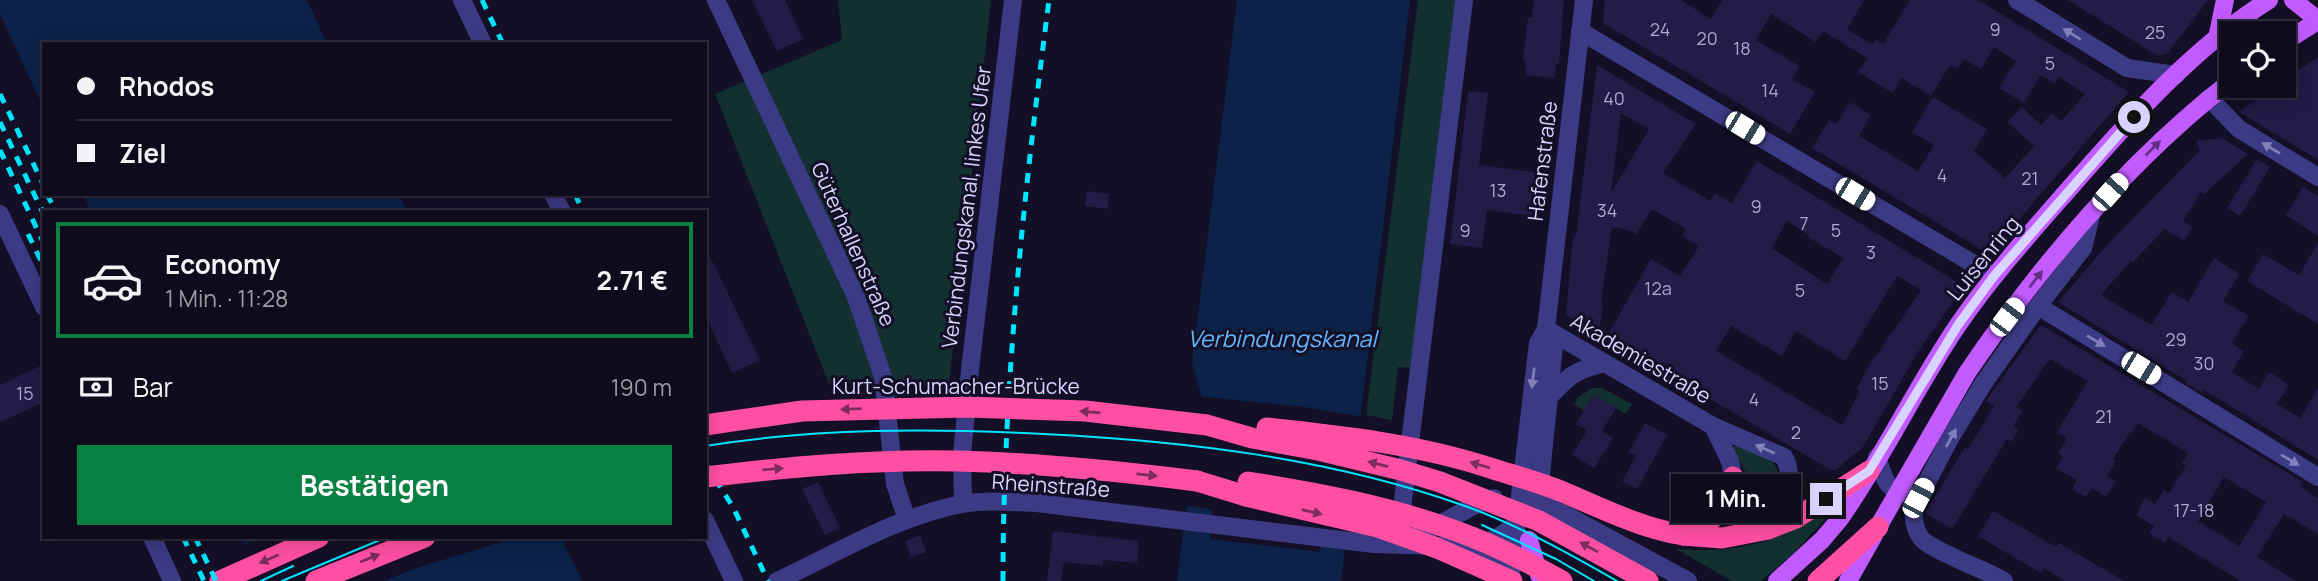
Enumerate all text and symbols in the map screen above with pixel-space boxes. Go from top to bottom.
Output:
house number: 24 [1650,17,1670,41]
house number: 9 [1989,17,2001,41]
house number: 25 [2145,20,2165,44]
map controls [2219,21,2296,98]
button: locate [2219,21,2296,98]
house number: 20 [1696,26,1718,50]
one-way arrow [2062,27,2081,40]
house number: 18 [1733,36,1751,60]
house number: 5 [2045,51,2055,75]
street label: Verbindungskanal, linkes Ufer [935,64,997,350]
text: Rhodos [119,68,214,104]
house number: 14 [1761,78,1779,102]
house number: 40 [1603,86,1625,110]
street label: Hafenstraße [1521,99,1563,223]
route start [2118,101,2150,133]
car [1722,108,1769,148]
text: Ziel [119,135,167,171]
one-way arrow [2145,140,2161,156]
one-way arrow [2261,142,2280,155]
street label: Güterhallenstraße [805,158,903,330]
house number: 4 [1937,163,1947,187]
house number: 21 [2021,166,2039,190]
car [2089,169,2132,215]
car [1832,174,1879,214]
house number: 13 [1490,178,1506,202]
house number: 9 [1750,194,1762,218]
house number: 34 [1597,198,1617,222]
street label: Luisenring [1940,210,2026,306]
house number: 7 [1799,211,1809,235]
house number: 9 [1459,218,1471,242]
house number: 5 [1831,218,1841,242]
house number: 3 [1866,240,1876,264]
text: Economy [165,246,280,282]
icon: car [81,249,144,312]
text: 2.71 € [596,262,668,298]
one-way arrow [2028,270,2043,287]
house number: 12a [1644,276,1672,300]
house number: 5 [1795,278,1805,302]
text: 1 Min. · 11:28 [165,282,288,314]
car [1986,294,2029,340]
street label: Akademiestraße [1566,306,1716,410]
water label: Verbindungskanal [1187,322,1379,354]
house number: 29 [2165,327,2187,351]
one-way arrow [2087,335,2106,348]
car [2118,348,2165,388]
house number: 30 [2194,351,2214,375]
icon: cash [77,368,115,406]
one-way arrow [1528,368,1539,390]
text: Bar [133,369,173,405]
text: 190 m [611,371,672,403]
house number: 15 [1871,371,1889,395]
street label: Kurt-Schumacher-Brücke [832,372,1080,400]
house number: 15 [16,381,34,405]
house number: 4 [1749,387,1759,411]
one-way arrow [840,403,862,414]
house number: 21 [2095,404,2113,428]
one-way arrow [1079,406,1101,417]
house number: 2 [1791,420,1801,444]
one-way arrow [1945,428,1957,447]
one-way arrow [1755,443,1776,454]
button: Bestätigen [77,445,672,525]
one-way arrow [2281,453,2300,466]
one-way arrow [1367,459,1389,470]
one-way arrow [1469,459,1491,470]
one-way arrow [762,463,784,474]
street label: Rheinstraße [991,467,1111,503]
one-way arrow [1136,469,1158,480]
callout: 1 Min. [1672,475,1801,524]
car [1899,475,1938,521]
text: 1 Min. [1705,482,1767,514]
route end [1810,483,1842,515]
house number: 17-18 [2173,498,2215,522]
one-way arrow [1302,506,1324,517]
one-way arrow [1579,542,1599,553]
one-way arrow [259,553,279,565]
one-way arrow [360,553,381,564]

